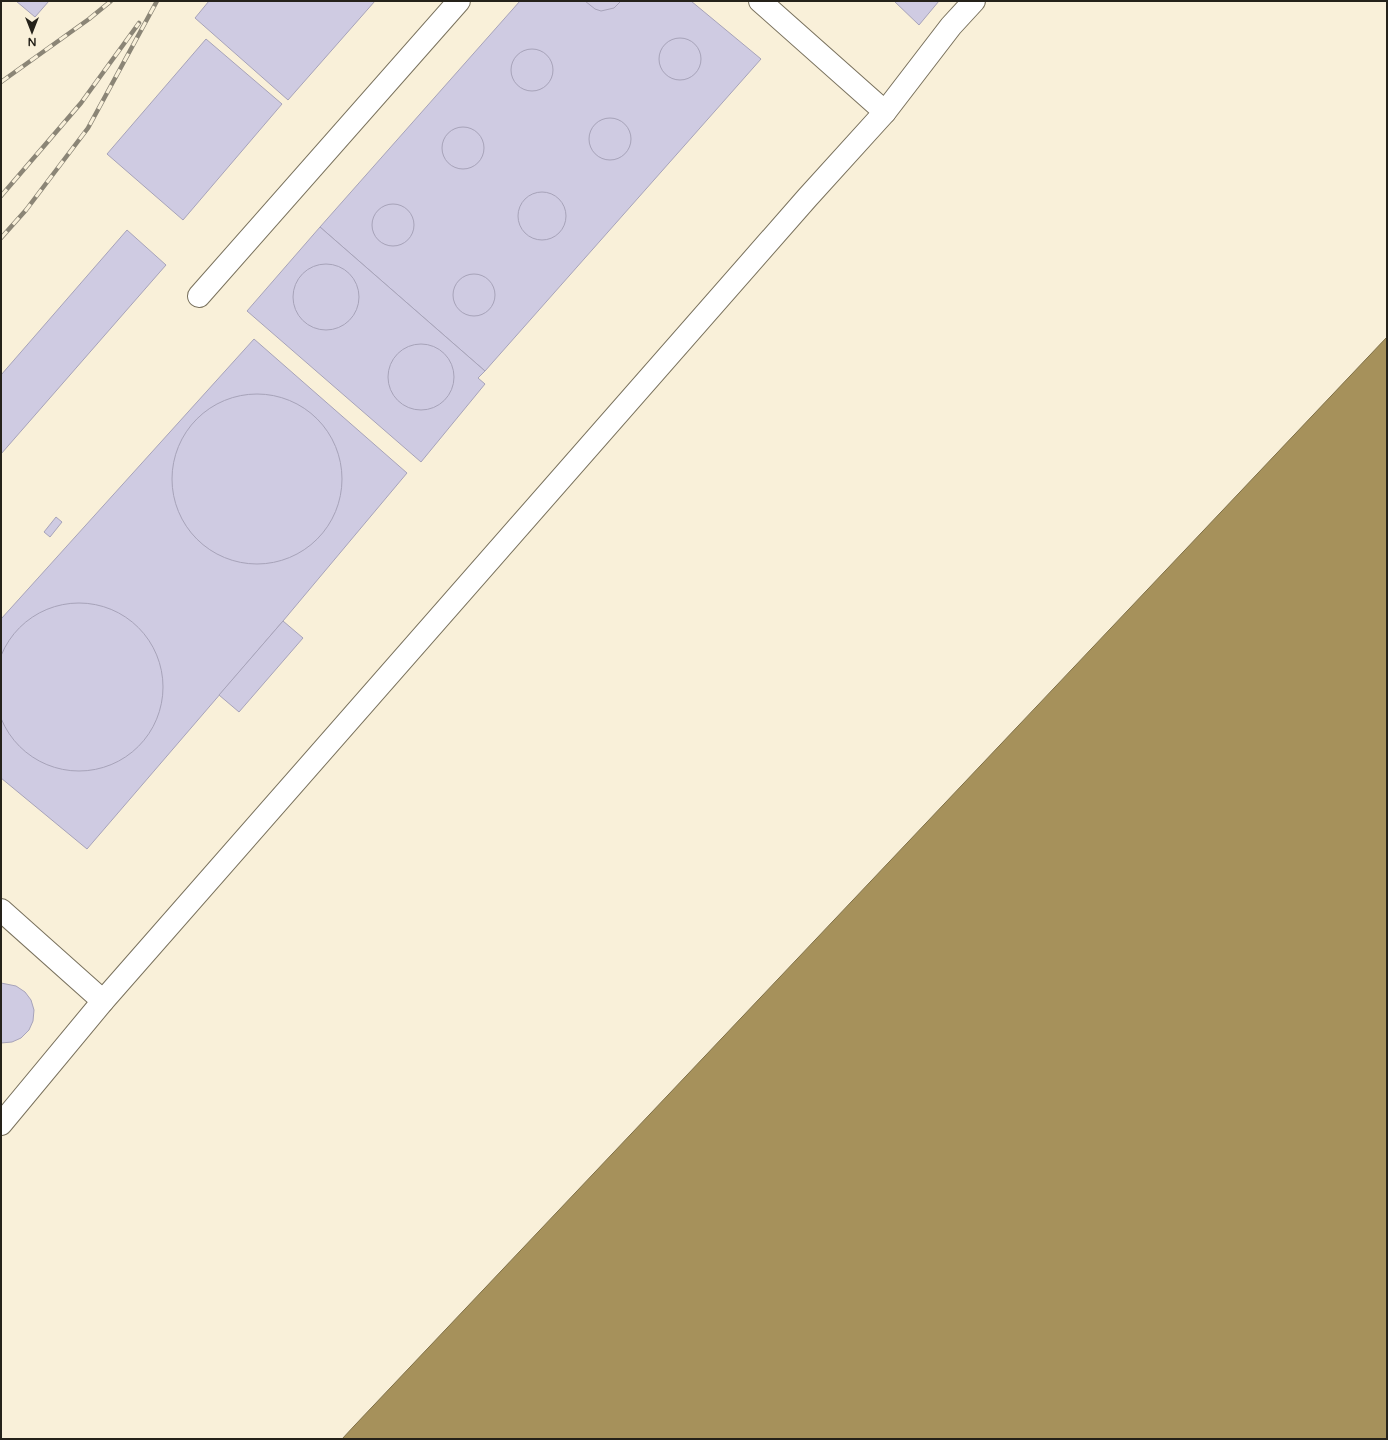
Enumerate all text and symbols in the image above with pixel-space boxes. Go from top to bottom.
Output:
north arrow [12,12,52,52]
text: N [28,35,36,48]

